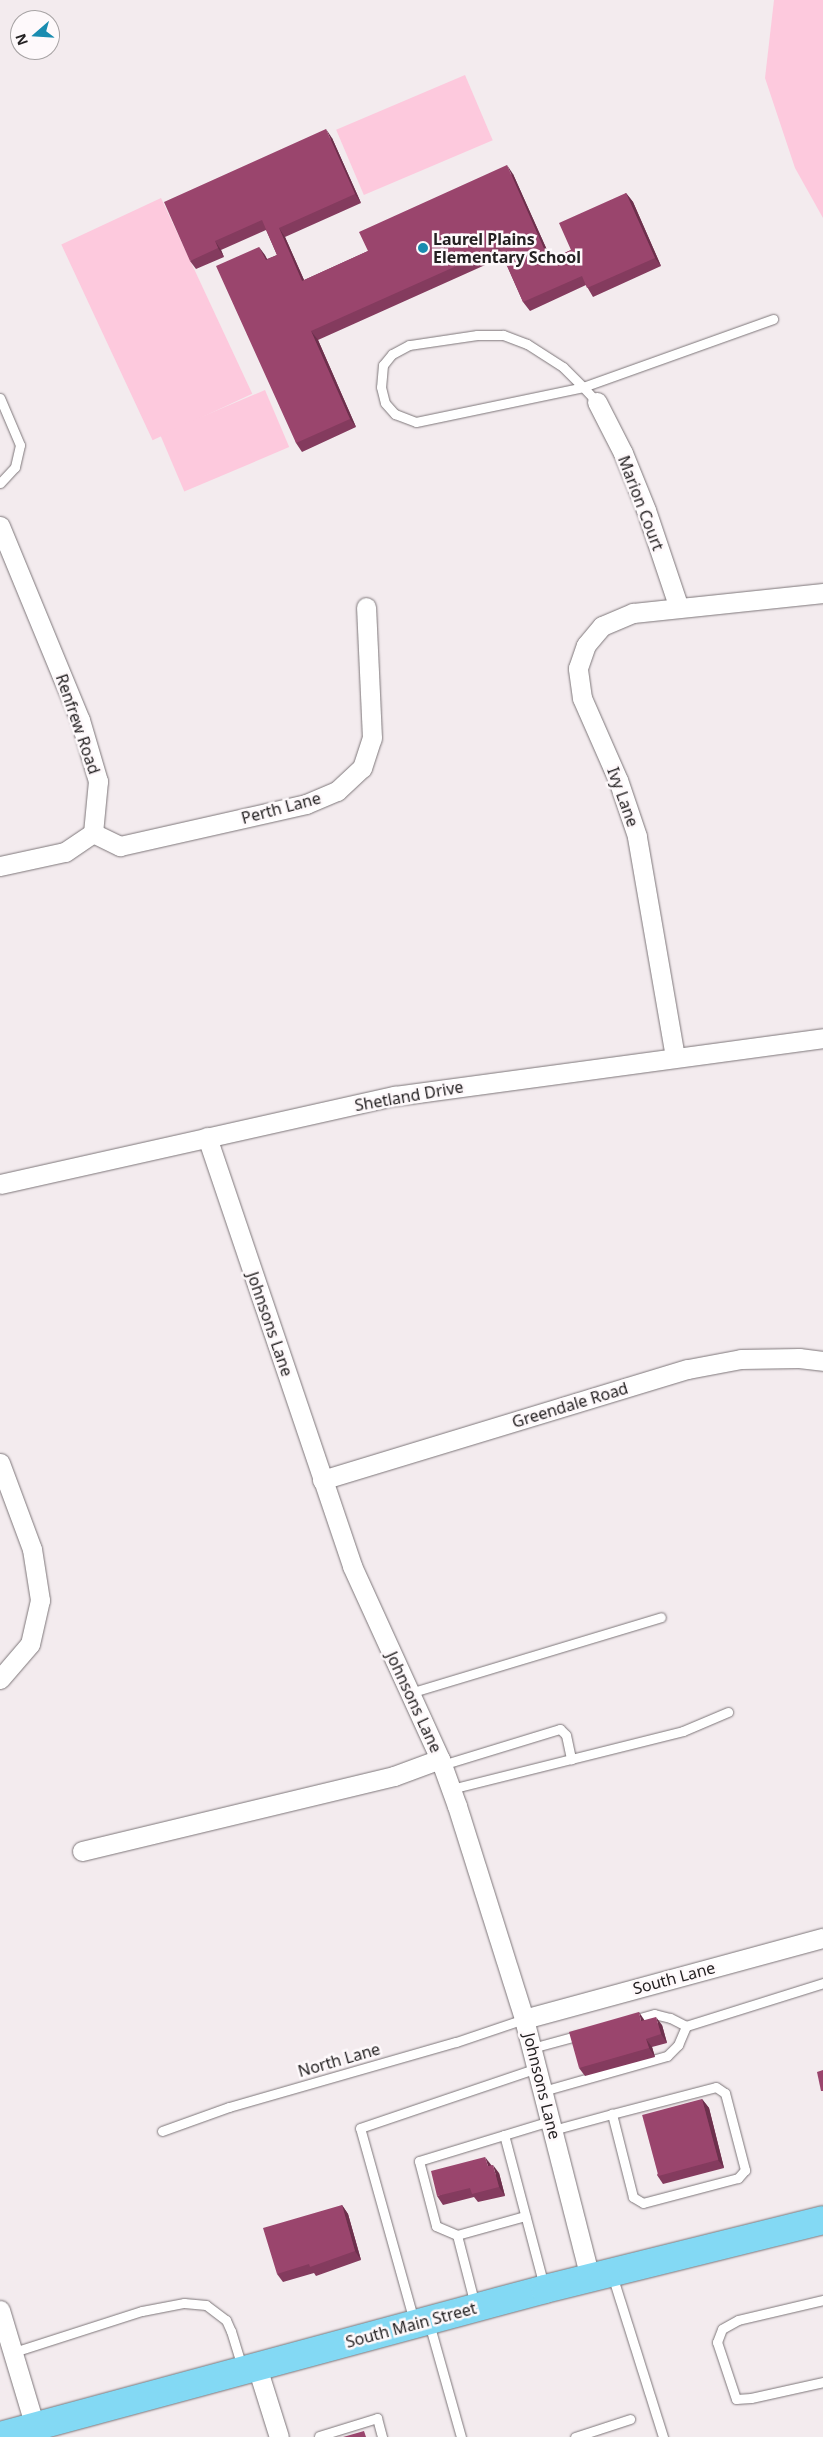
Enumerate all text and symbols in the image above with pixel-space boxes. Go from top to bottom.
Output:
north arrow [10,10,60,60]
text: N [10,31,32,48]
place label: Laurel Plains Elementary School [433,229,581,267]
marker: Laurel Plains Elementary School [417,242,429,254]
street label: Marion Court [614,453,668,553]
street label: Renfrew Road [52,671,104,777]
street label: Ivy Lane [603,765,643,829]
street label: Perth Lane [239,788,323,828]
street label: Shetland Drive [353,1077,465,1115]
street label: Johnsons Lane [243,1269,297,1379]
street label: Greendale Road [510,1378,630,1432]
street label: Johnsons Lane [382,1648,446,1756]
street label: South Lane [631,1958,717,1998]
street label: Johnsons Lane [519,2031,565,2141]
street label: North Lane [296,2039,382,2081]
street label: South Main Street [344,2298,478,2352]

